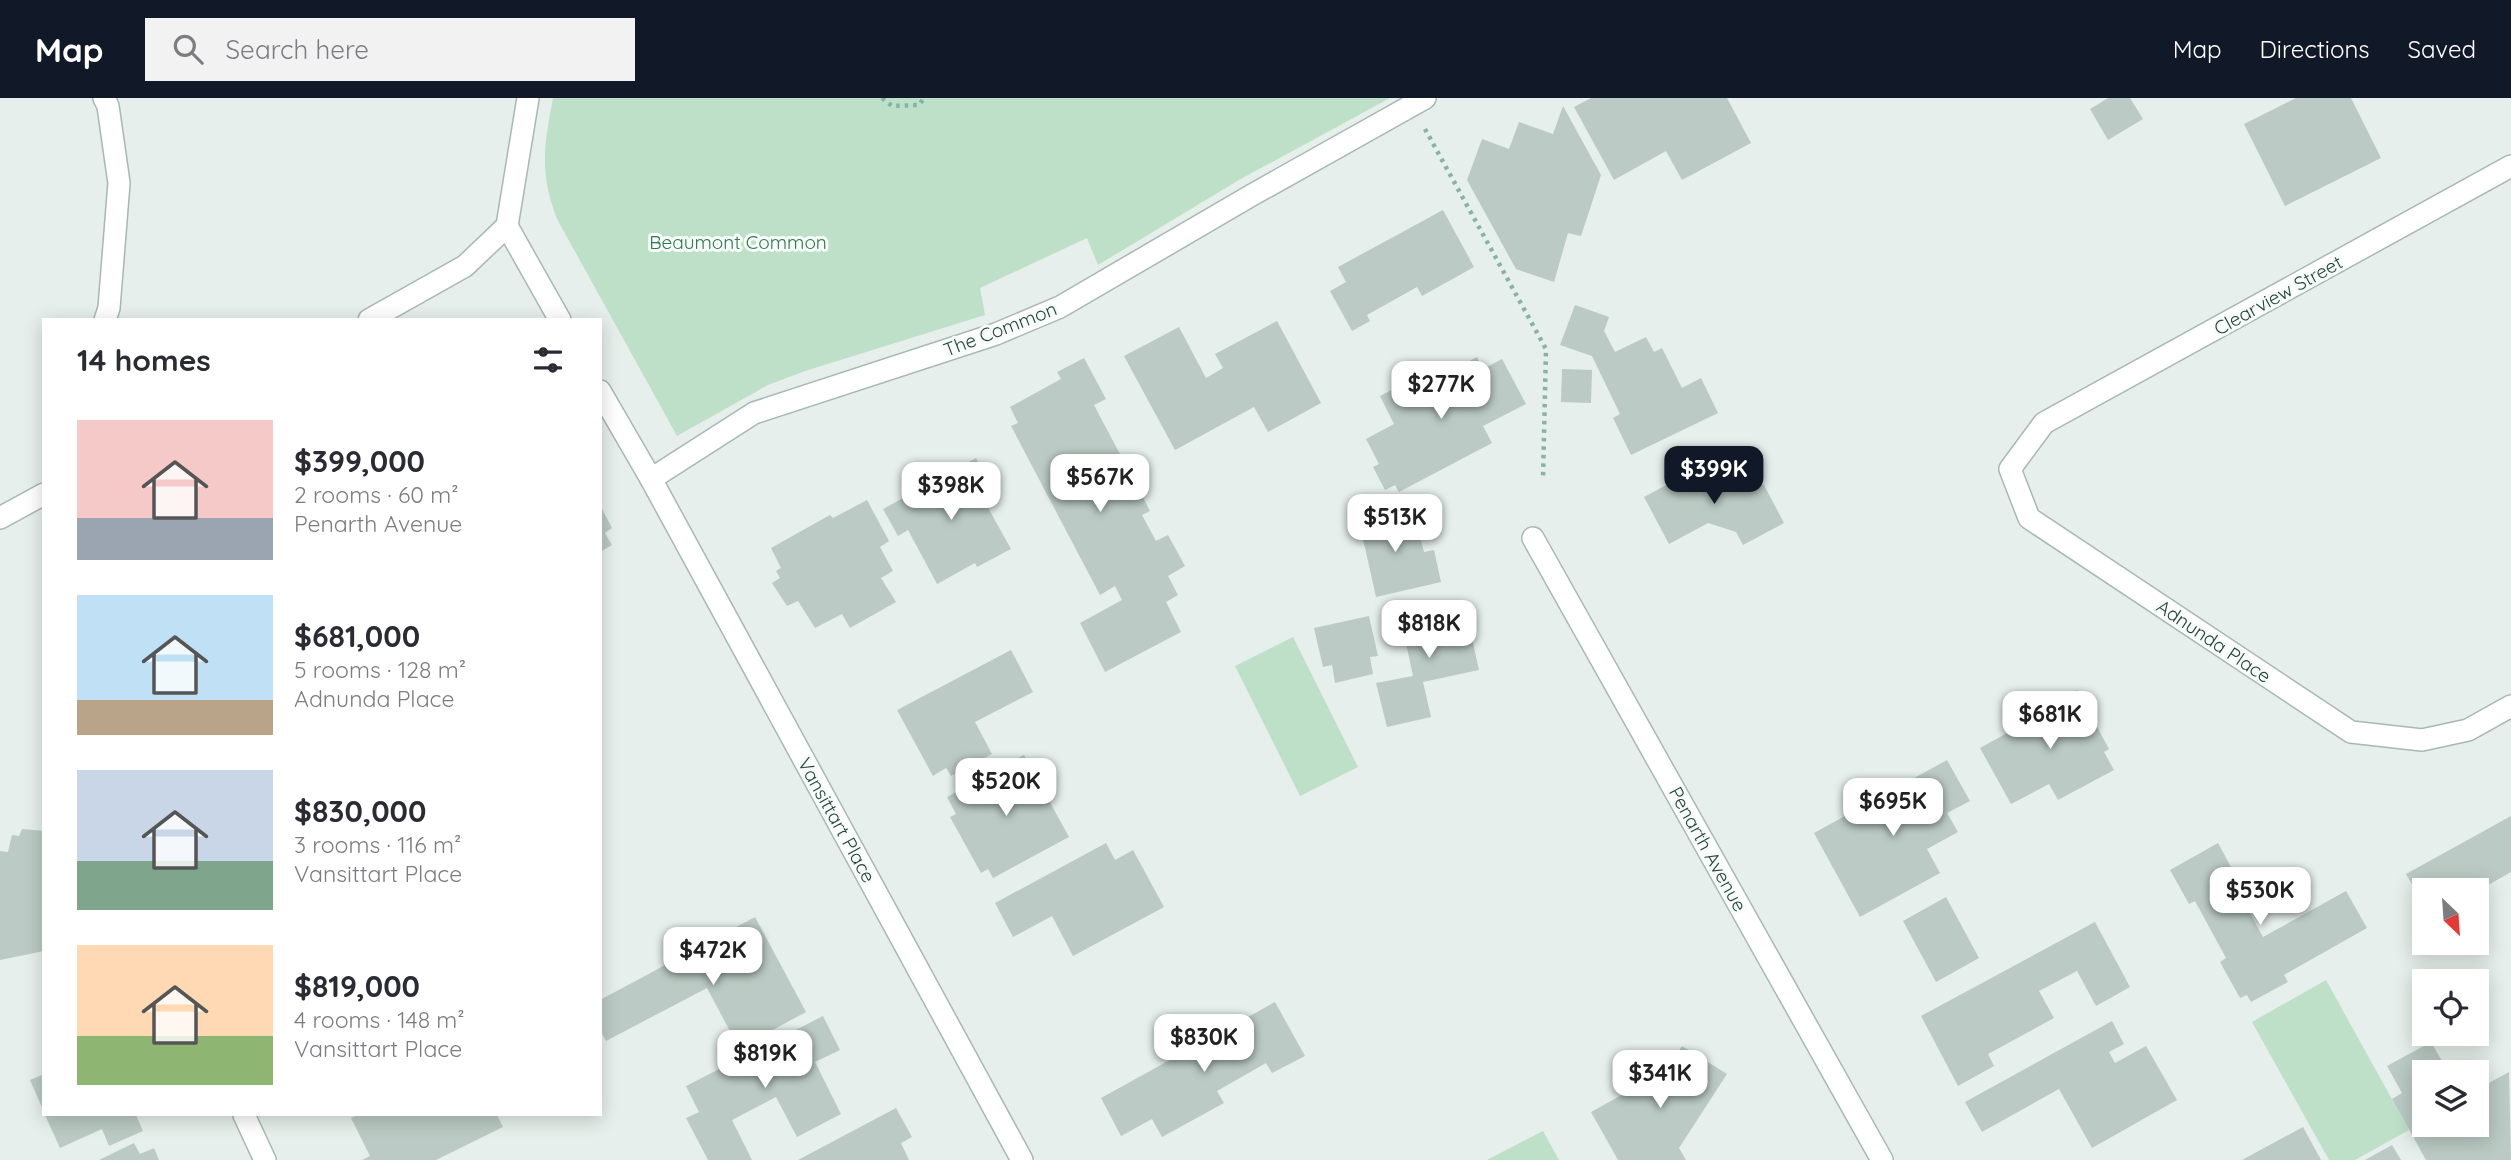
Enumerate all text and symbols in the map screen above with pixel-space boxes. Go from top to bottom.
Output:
search box [145,18,635,81]
text: Map [35,29,103,70]
icon: search [169,30,207,68]
text: Search here [225,33,369,66]
text: Map [2173,34,2222,64]
text: Directions [2260,34,2370,64]
text: Saved [2408,34,2476,64]
park label: Beaumont Common [649,230,827,254]
street label: Clearview Street [2209,250,2347,340]
street label: The Common [940,296,1060,362]
text: 14 homes [77,341,211,379]
icon: filters [529,341,567,379]
pin: $277K [1392,362,1490,421]
text: $277K [1407,369,1475,398]
text: $399,000 [294,442,425,480]
pin: $399K [1665,446,1763,506]
icon: home [133,448,217,532]
pin: $567K [1051,454,1149,514]
text: $399K [1680,454,1748,483]
pin: $398K [902,462,1000,522]
text: $567K [1066,462,1134,491]
text: $398K [918,470,984,499]
text: 2 rooms · 60 m² [294,480,459,509]
pin: $513K [1346,494,1444,554]
text: $513K [1363,502,1427,531]
text: Penarth Avenue [294,509,462,538]
street label: Adnunda Place [2152,594,2276,688]
pin: $818K [1380,601,1478,660]
text: $818K [1398,608,1460,637]
text: $681,000 [294,617,420,655]
icon: home [133,623,217,707]
text: 5 rooms · 128 m² [294,655,466,684]
text: Adnunda Place [294,684,455,713]
pin: $681K [2001,692,2099,751]
text: $681K [2018,699,2082,728]
street label: Vansittart Place [793,753,881,887]
pin: $520K [957,758,1055,818]
text: $520K [971,766,1041,795]
pin: $695K [1844,778,1942,838]
street label: Penarth Avenue [1664,782,1752,916]
text: $695K [1859,786,1927,815]
text: $830,000 [294,792,426,830]
icon: home [133,798,217,882]
text: 3 rooms · 116 m² [294,830,461,859]
text: Vansittart Place [294,859,462,888]
pin: $530K [2211,868,2309,927]
text: $530K [2226,875,2294,904]
north arrow [2412,878,2488,956]
map controls [2412,878,2489,1137]
pin: $472K [664,928,762,987]
text: $472K [679,935,747,964]
text: $819,000 [294,967,420,1005]
button: locate [2412,969,2489,1046]
icon: home [133,973,217,1057]
text: 4 rooms · 148 m² [294,1005,465,1034]
pin: $830K [1155,1014,1253,1074]
text: $830K [1170,1022,1238,1051]
pin: $819K [716,1030,814,1090]
text: Vansittart Place [294,1034,462,1063]
text: $819K [733,1038,797,1067]
pin: $341K [1611,1051,1709,1110]
text: $341K [1629,1058,1691,1087]
button: layers [2412,1060,2489,1137]

